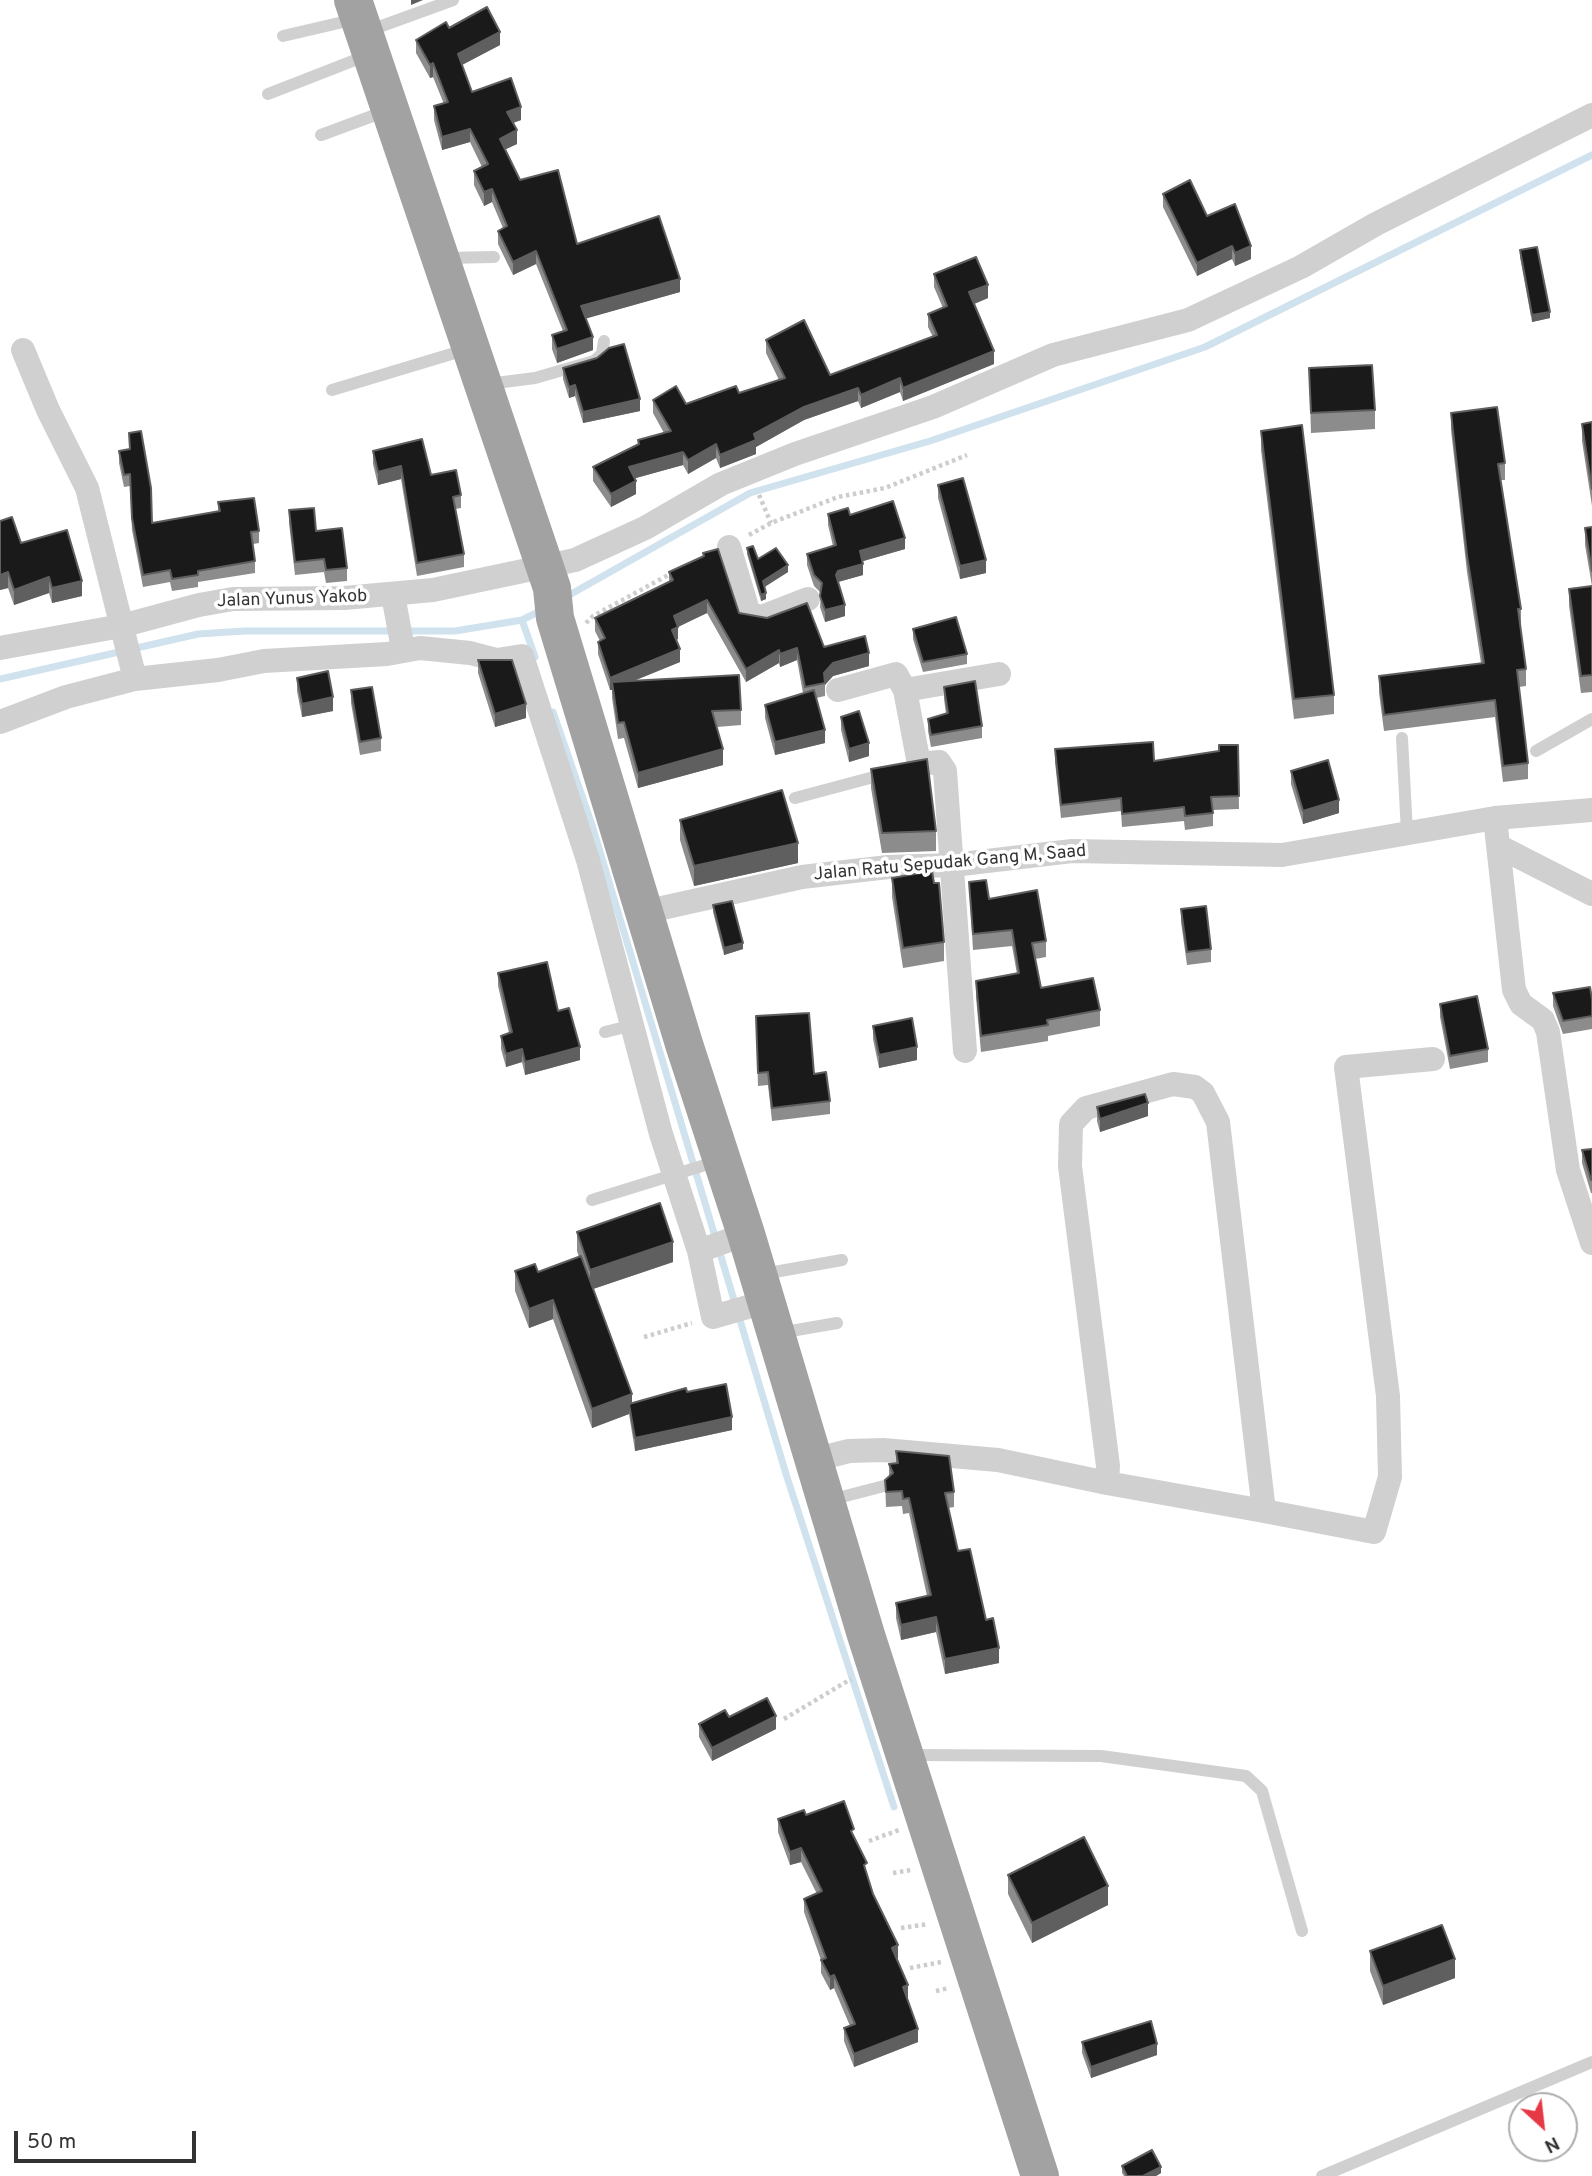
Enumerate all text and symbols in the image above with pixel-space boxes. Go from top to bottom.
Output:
street label: Jalan Yunus Yakob [216,587,368,613]
street label: Jalan Ratu Sepudak Gang M, Saad [813,841,1087,887]
north arrow [1508,2092,1578,2162]
scale bar [18,2116,200,2160]
text: 50 m [27,2129,76,2156]
text: N [1540,2130,1563,2158]

